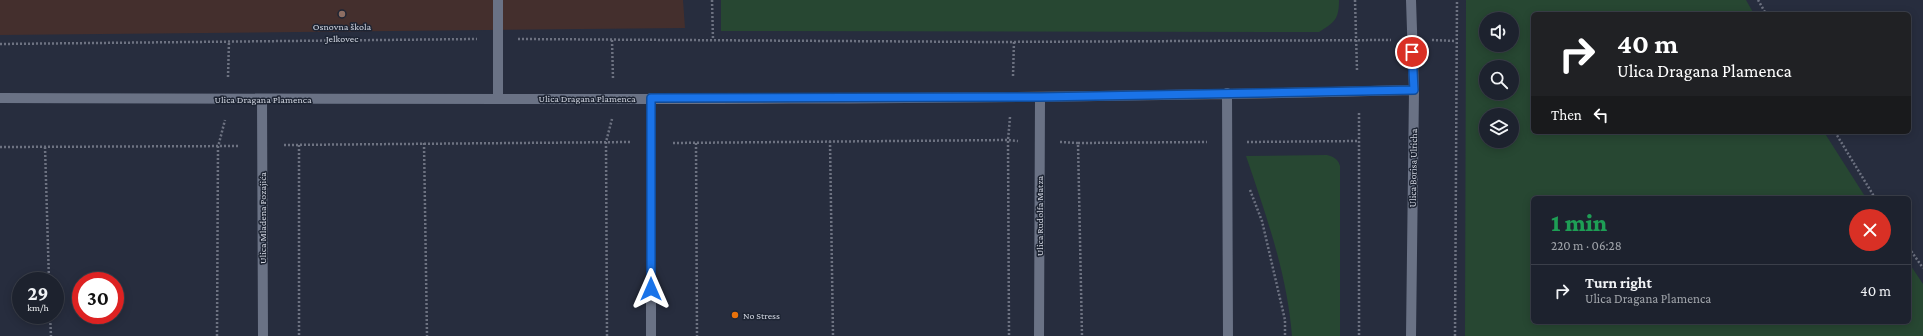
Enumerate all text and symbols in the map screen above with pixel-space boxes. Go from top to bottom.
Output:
marker: Osnovna škola Jelkovec [337,9,347,19]
map controls [1479,12,1519,148]
button: sound [1479,12,1519,52]
place label: Osnovna škola Jelkovec [313,21,372,44]
icon: right [1551,28,1603,80]
text: 40 m [1617,28,1678,59]
pin [1395,35,1429,69]
icon: arrive [1401,41,1423,63]
button: search [1479,60,1519,100]
text: Ulica Dragana Plamenca [1617,61,1792,81]
street label: Ulica Dragana Plamenca [538,93,636,104]
street label: Ulica Dragana Plamenca [214,94,312,105]
icon: left [1590,104,1612,126]
text: Then [1551,107,1582,123]
button: layers [1479,108,1519,148]
street label: Ulica Borisa Ulricha [1407,128,1419,207]
street label: Ulica Mladena Pozajića [257,172,269,264]
street label: Ulica Rudolfa Matza [1034,175,1045,256]
text: 1 min [1551,209,1607,236]
button: close [1849,209,1891,251]
text: 220 m · 06:28 [1551,238,1622,253]
position arrow [630,268,672,310]
speed limit sign: 30 [72,272,124,324]
text: Turn right [1585,275,1652,291]
icon: right [1551,280,1573,302]
text: 29 [27,282,49,304]
text: 40 m [1860,283,1891,299]
text: Ulica Dragana Plamenca [1585,291,1711,306]
text: km/h [27,302,49,313]
marker: No Stress [730,310,740,320]
place label: No Stress [743,310,780,321]

